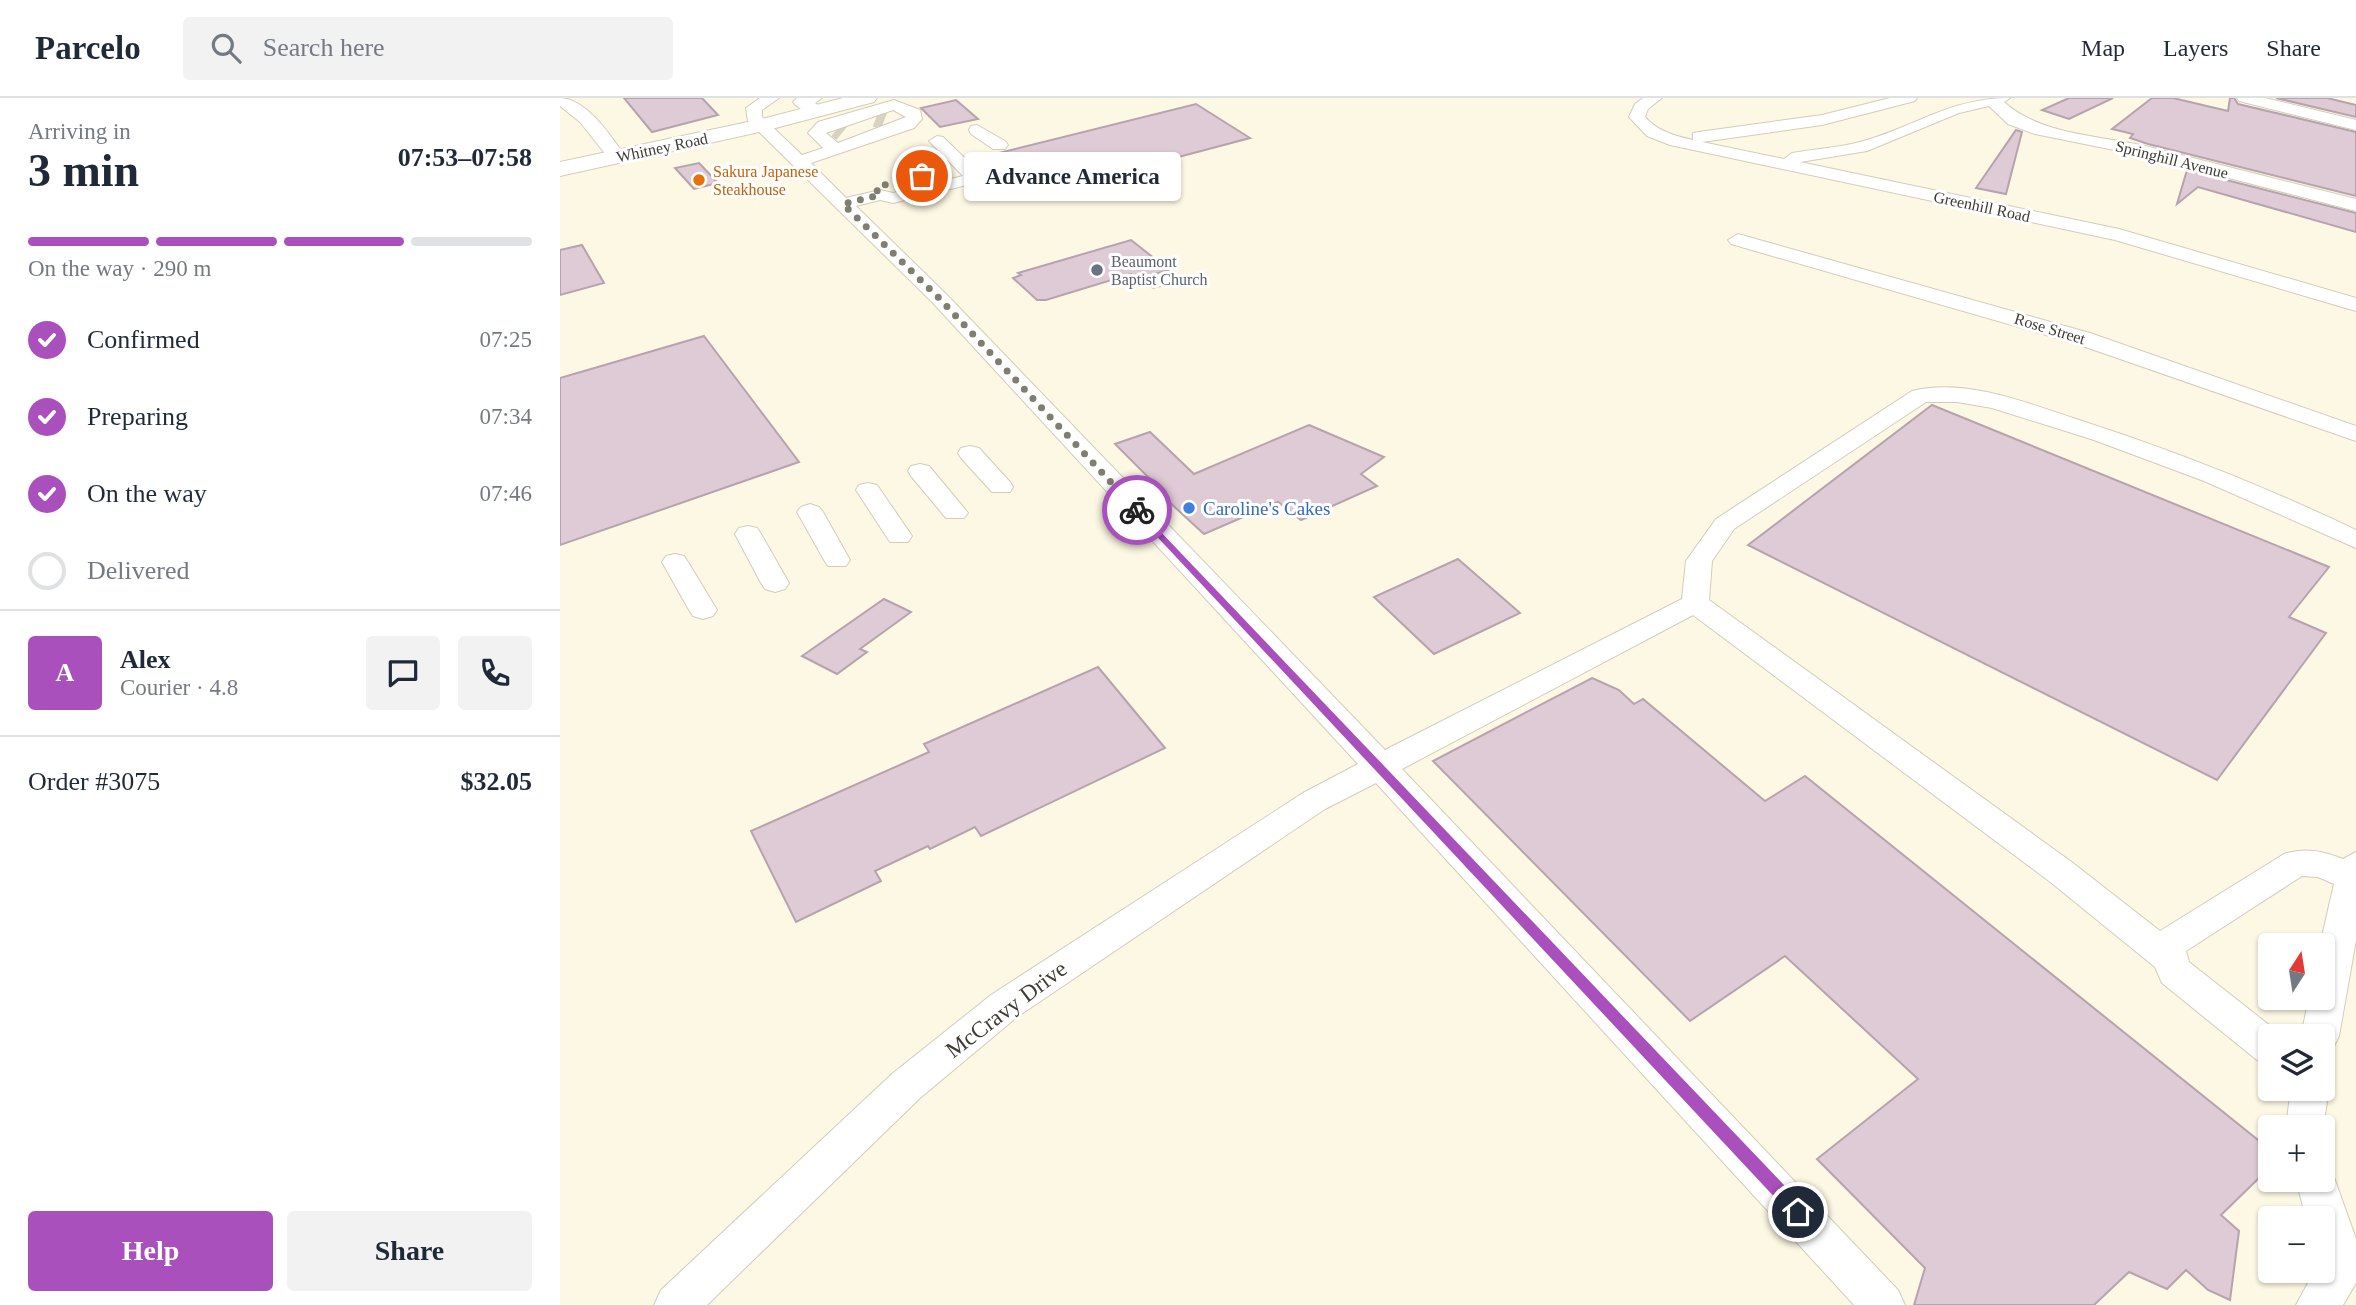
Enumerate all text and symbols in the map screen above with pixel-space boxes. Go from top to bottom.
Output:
search box [183,17,673,80]
icon: search [207,29,245,67]
text: Parcelo [35,30,141,66]
text: Search here [263,33,385,62]
text: Map [2081,35,2125,61]
text: Layers [2163,35,2228,61]
text: Share [2266,35,2321,61]
text: Arriving in [28,119,131,144]
street label: Whitney Road [615,130,710,166]
street label: Springhill Avenue [2113,137,2230,183]
text: 07:53–07:58 [398,143,532,172]
text: 3 min [28,145,139,196]
pin [892,146,952,206]
callout: Advance America [964,152,1181,200]
icon: bag [903,157,941,195]
place label: Sakura Japanese Steakhouse [713,163,818,198]
text: Advance America [985,164,1160,189]
marker: Sakura Japanese Steakhouse [691,172,707,188]
street label: Greenhill Road [1932,188,2032,225]
place label: Beaumont Baptist Church [1111,253,1207,289]
text: On the way · 290 m [28,256,211,281]
marker: Beaumont Baptist Church [1089,262,1105,278]
street label: Rose Street [2012,310,2088,347]
icon: check [28,321,66,359]
text: Confirmed [87,325,200,354]
text: 07:25 [480,327,532,352]
icon: check [28,398,66,436]
text: Preparing [87,402,188,431]
text: 07:34 [480,404,532,429]
icon: check [28,475,66,513]
courier [1102,475,1172,545]
text: On the way [87,479,207,508]
text: 07:46 [480,481,532,506]
icon: bike [1118,491,1156,529]
place label: Caroline's Cakes [1203,498,1330,519]
marker: Caroline's Cakes [1181,500,1197,516]
text: Delivered [87,556,190,585]
button: chat [366,636,440,710]
button: phone [458,636,532,710]
text: Alex [120,645,171,674]
text: A [56,658,74,687]
text: Courier · 4.8 [120,675,238,700]
text: Order #3075 [28,767,160,796]
text: $32.05 [461,767,532,796]
north arrow [2258,933,2334,1010]
map controls [2258,933,2335,1283]
street label: McCravy Drive [941,956,1072,1063]
button: layers [2258,1024,2335,1101]
button: + [2258,1115,2335,1192]
pin [1768,1182,1828,1242]
icon: home [1779,1193,1817,1231]
button: − [2258,1206,2335,1283]
button: Help [28,1211,273,1291]
button: Share [287,1211,532,1291]

